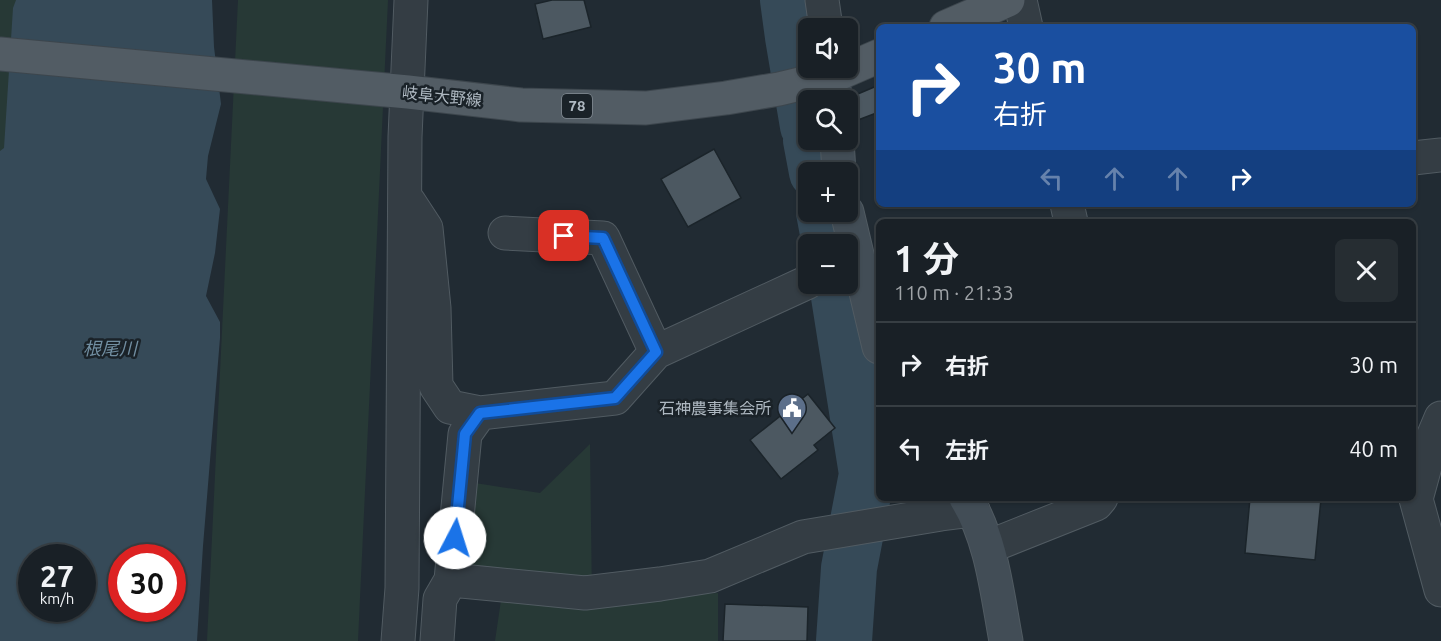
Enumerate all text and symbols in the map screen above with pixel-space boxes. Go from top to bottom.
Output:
map controls [798,18,858,294]
button: sound [798,18,858,78]
text: 30 m [993,44,1087,91]
icon: right [894,48,972,126]
street label: 岐阜大野線 [401,83,483,109]
button: search [798,90,858,150]
road number: 78 [562,94,592,118]
text: 右折 [993,99,1047,129]
button: + [798,162,858,222]
icon: left [1035,162,1068,195]
icon: ahead [1098,162,1131,195]
icon: ahead [1161,162,1194,195]
icon: right [1224,162,1257,195]
pin [538,210,589,261]
icon: arrive [547,219,580,252]
button: − [798,234,858,294]
text: 1 分 [894,238,959,279]
button: close [1335,239,1398,302]
text: 110 m · 21:33 [894,281,1014,304]
water label: 根尾川 [83,338,139,358]
icon: right [894,348,927,381]
text: 30 m [1349,352,1398,377]
text: 右折 [945,353,989,378]
public building icon: 石神農事集会所 [776,392,808,434]
place label: 石神農事集会所 [659,399,771,417]
icon: left [894,432,927,465]
text: 40 m [1349,436,1398,461]
text: 左折 [945,437,989,462]
position arrow [423,506,487,570]
speed limit sign: 30 [108,544,186,622]
text: 27 [40,559,74,593]
text: km/h [40,590,74,607]

